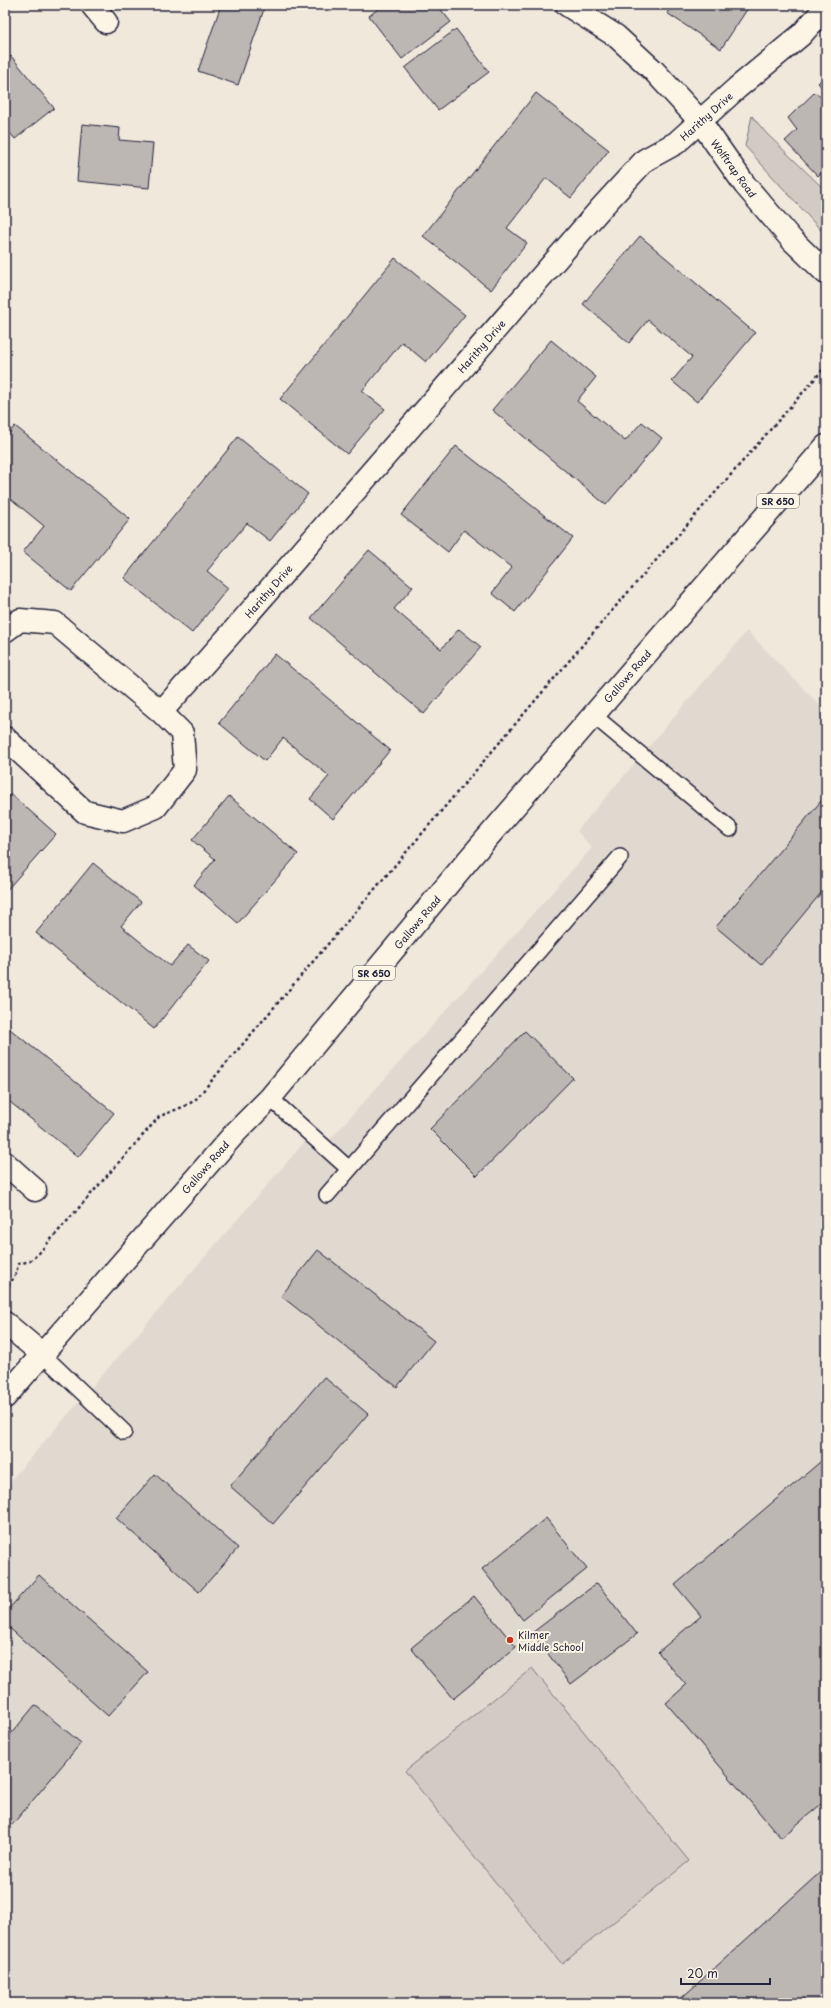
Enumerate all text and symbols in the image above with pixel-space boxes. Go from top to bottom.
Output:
street label: Harithy Drive [676,88,736,144]
street label: Wolftrap Road [708,136,760,201]
street label: Harithy Drive [454,316,508,376]
road number: SR 650 [757,494,799,508]
street label: Harithy Drive [241,561,295,621]
street label: Gallows Road [600,646,654,706]
street label: Gallows Road [390,892,444,952]
road number: SR 650 [353,966,395,980]
street label: Gallows Road [178,1137,232,1197]
place label: Kilmer Middle School [518,1627,584,1654]
marker: Kilmer Middle School [505,1635,515,1645]
scale bar [681,1960,770,1986]
text: 20 m [687,1964,718,1982]

